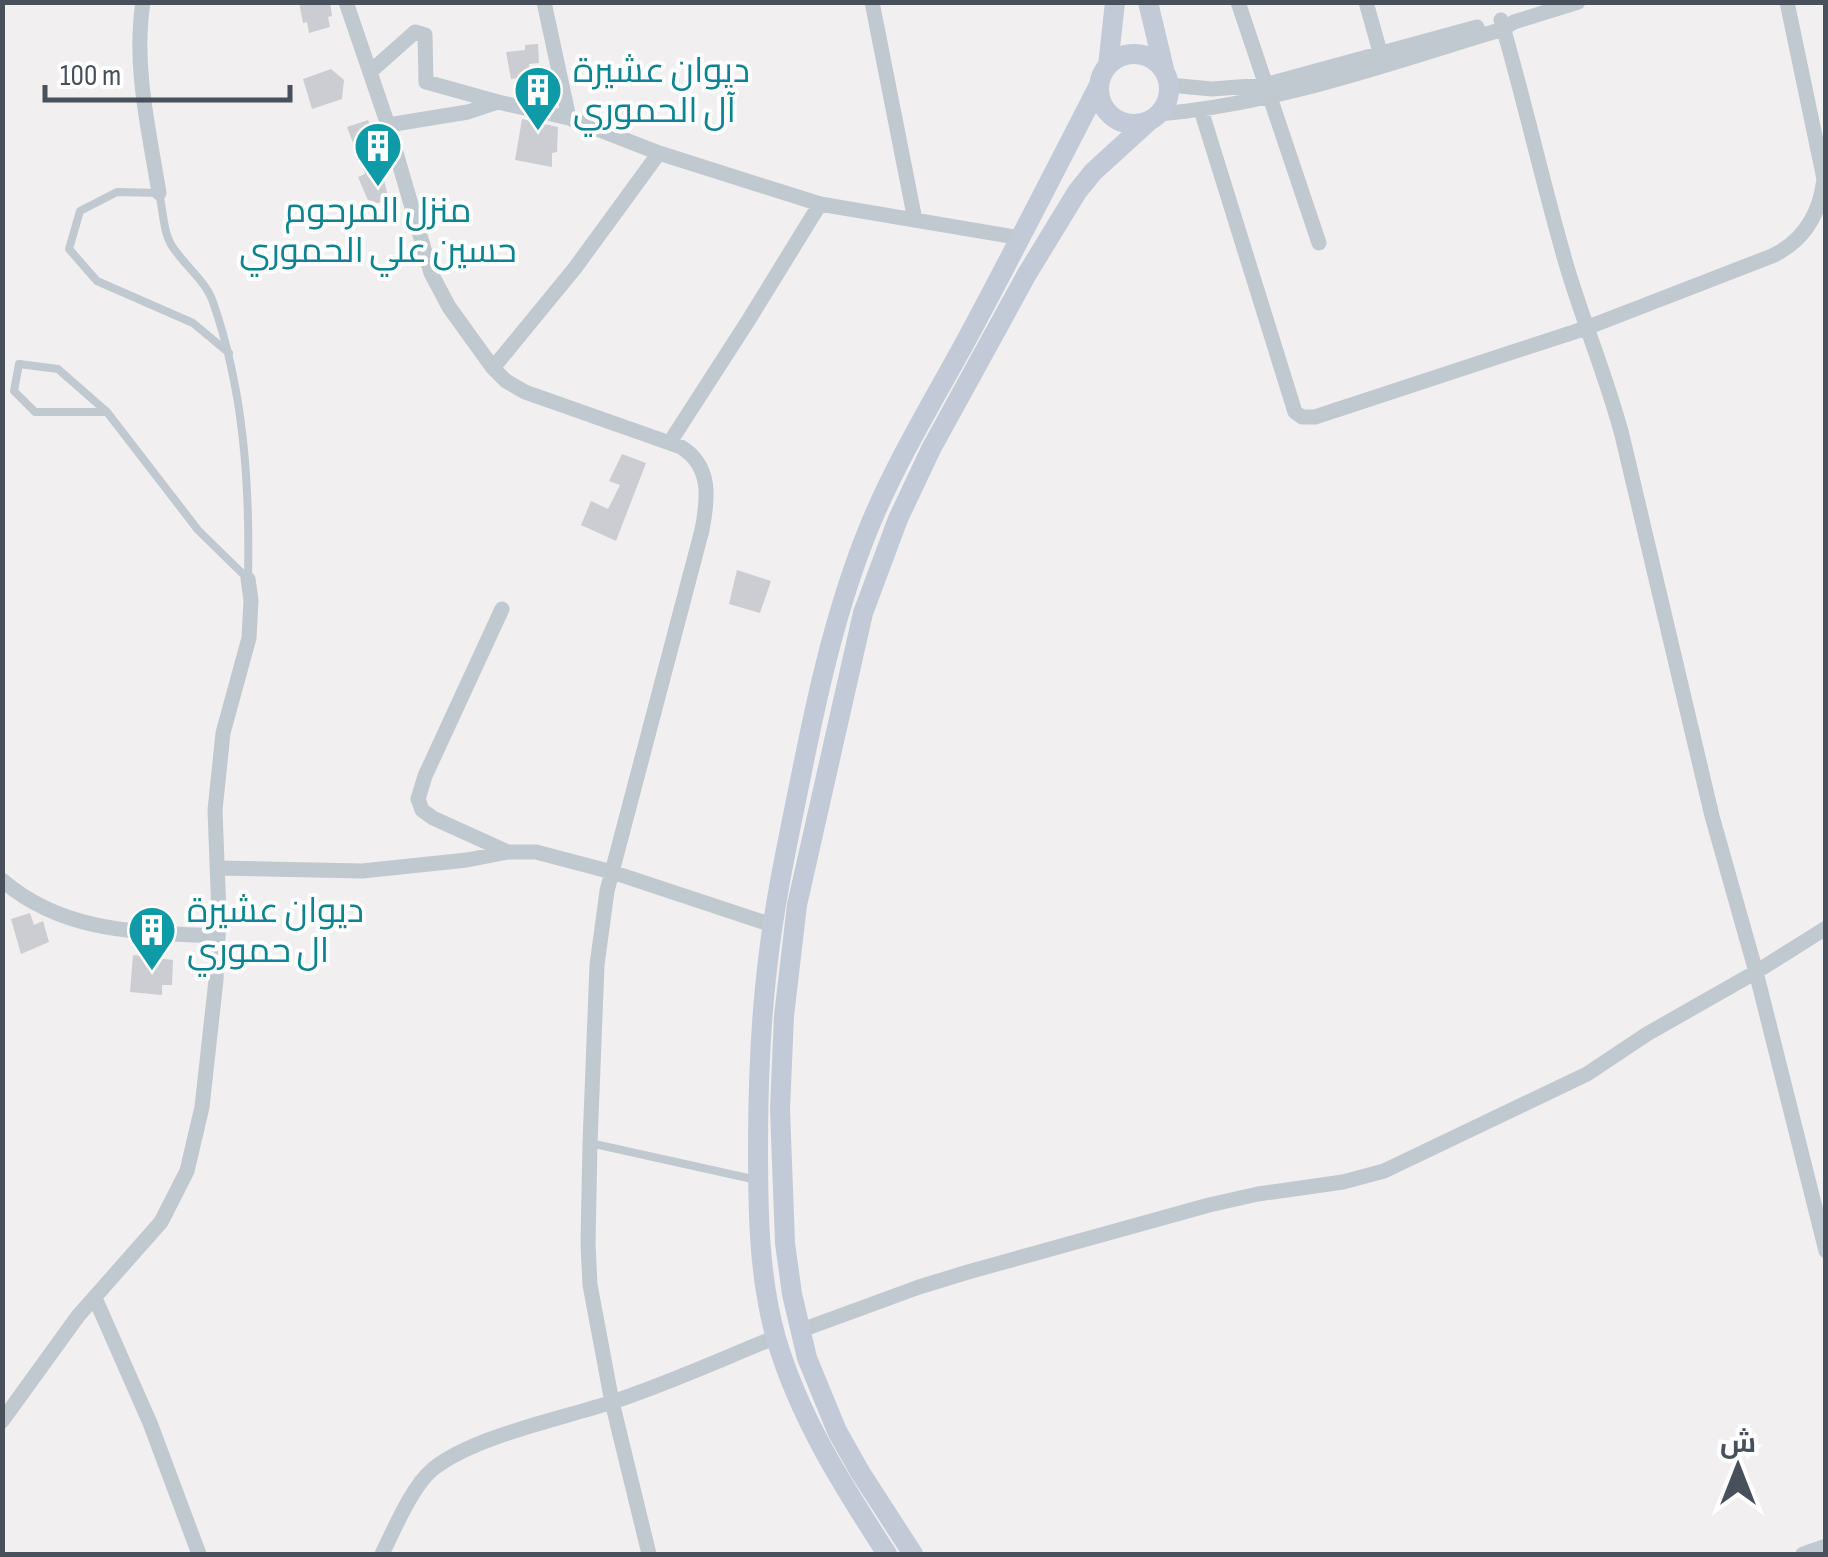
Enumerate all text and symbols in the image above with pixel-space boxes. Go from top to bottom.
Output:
scale bar [45,40,290,102]
place label: ديوان عشيرة آل الحموري [573,50,750,137]
text: 100 m [60,58,121,94]
building icon: ديوان عشيرة آل الحموري [512,64,564,132]
building icon: منزل المرحوم حسين علي الحموري [352,120,404,188]
place label: منزل المرحوم حسين علي الحموري [239,190,517,277]
place label: ديوان عشيرة ال حموري [187,890,364,977]
building icon: ديوان عشيرة ال حموري [126,904,178,972]
north arrow [1688,1417,1788,1517]
text: ش [1720,1427,1756,1460]

